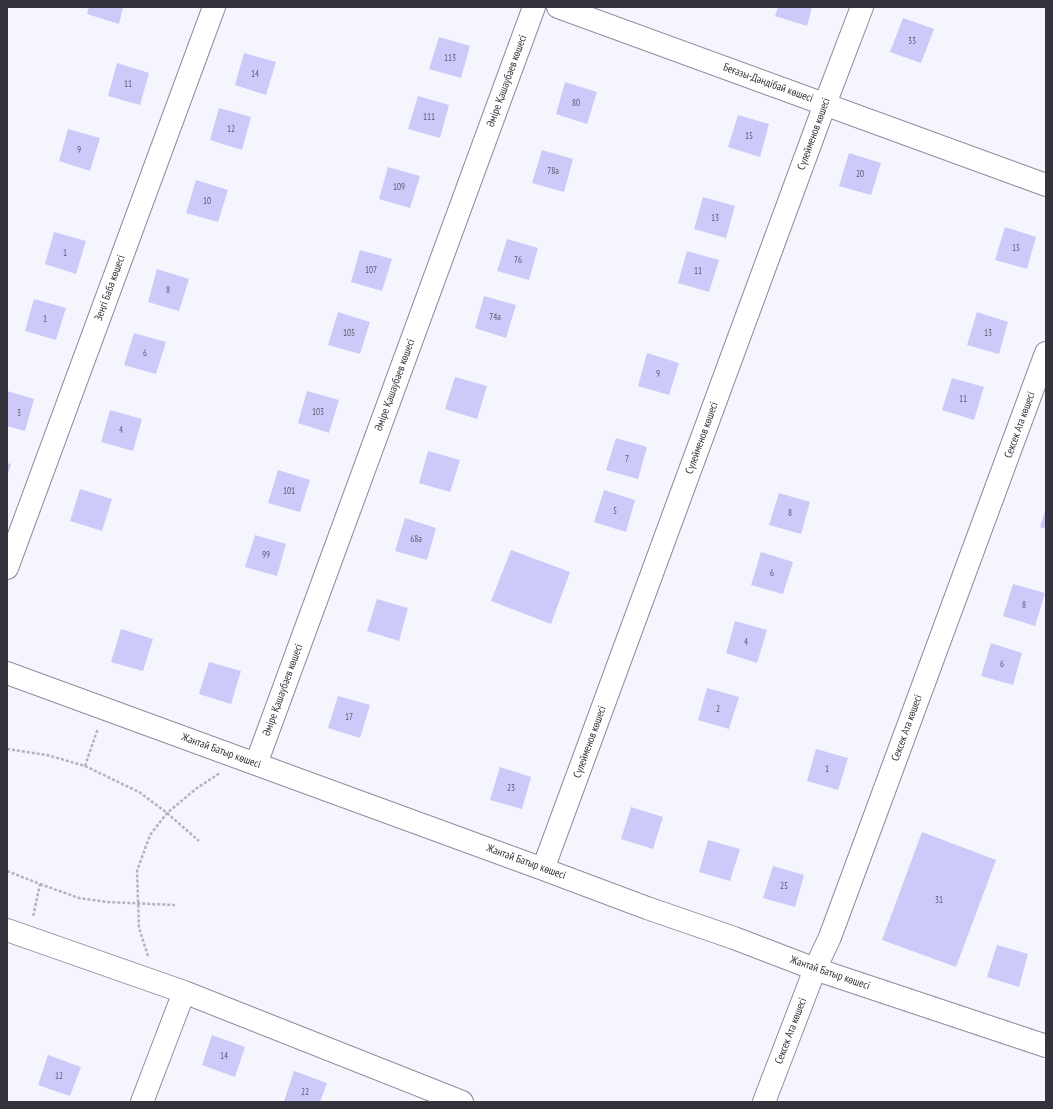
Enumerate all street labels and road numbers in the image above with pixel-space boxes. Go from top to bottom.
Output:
street label: Әміре Қашаубаев көшесі [484,33,530,129]
street label: Беғазы-Дәндібай көшесі [721,61,815,105]
street label: Сүлейменов көшесі [795,96,833,172]
street label: Зеңгі Баба көшесі [92,253,128,323]
street label: Әміре Қашаубаев көшесі [372,337,418,433]
street label: Сексек Ата көшесі [1002,390,1038,460]
street label: Сүлейменов көшесі [683,400,721,476]
street label: Әміре Қашаубаев көшесі [260,642,306,738]
street label: Сексек Ата көшесі [889,693,925,763]
street label: Сүлейменов көшесі [571,704,609,780]
street label: Жантай Батыр көшесі [180,731,262,771]
street label: Жантай Батыр көшесі [485,842,567,882]
street label: Жантай Батыр көшесі [788,953,872,993]
street label: Сексек Ата көшесі [772,996,810,1066]

